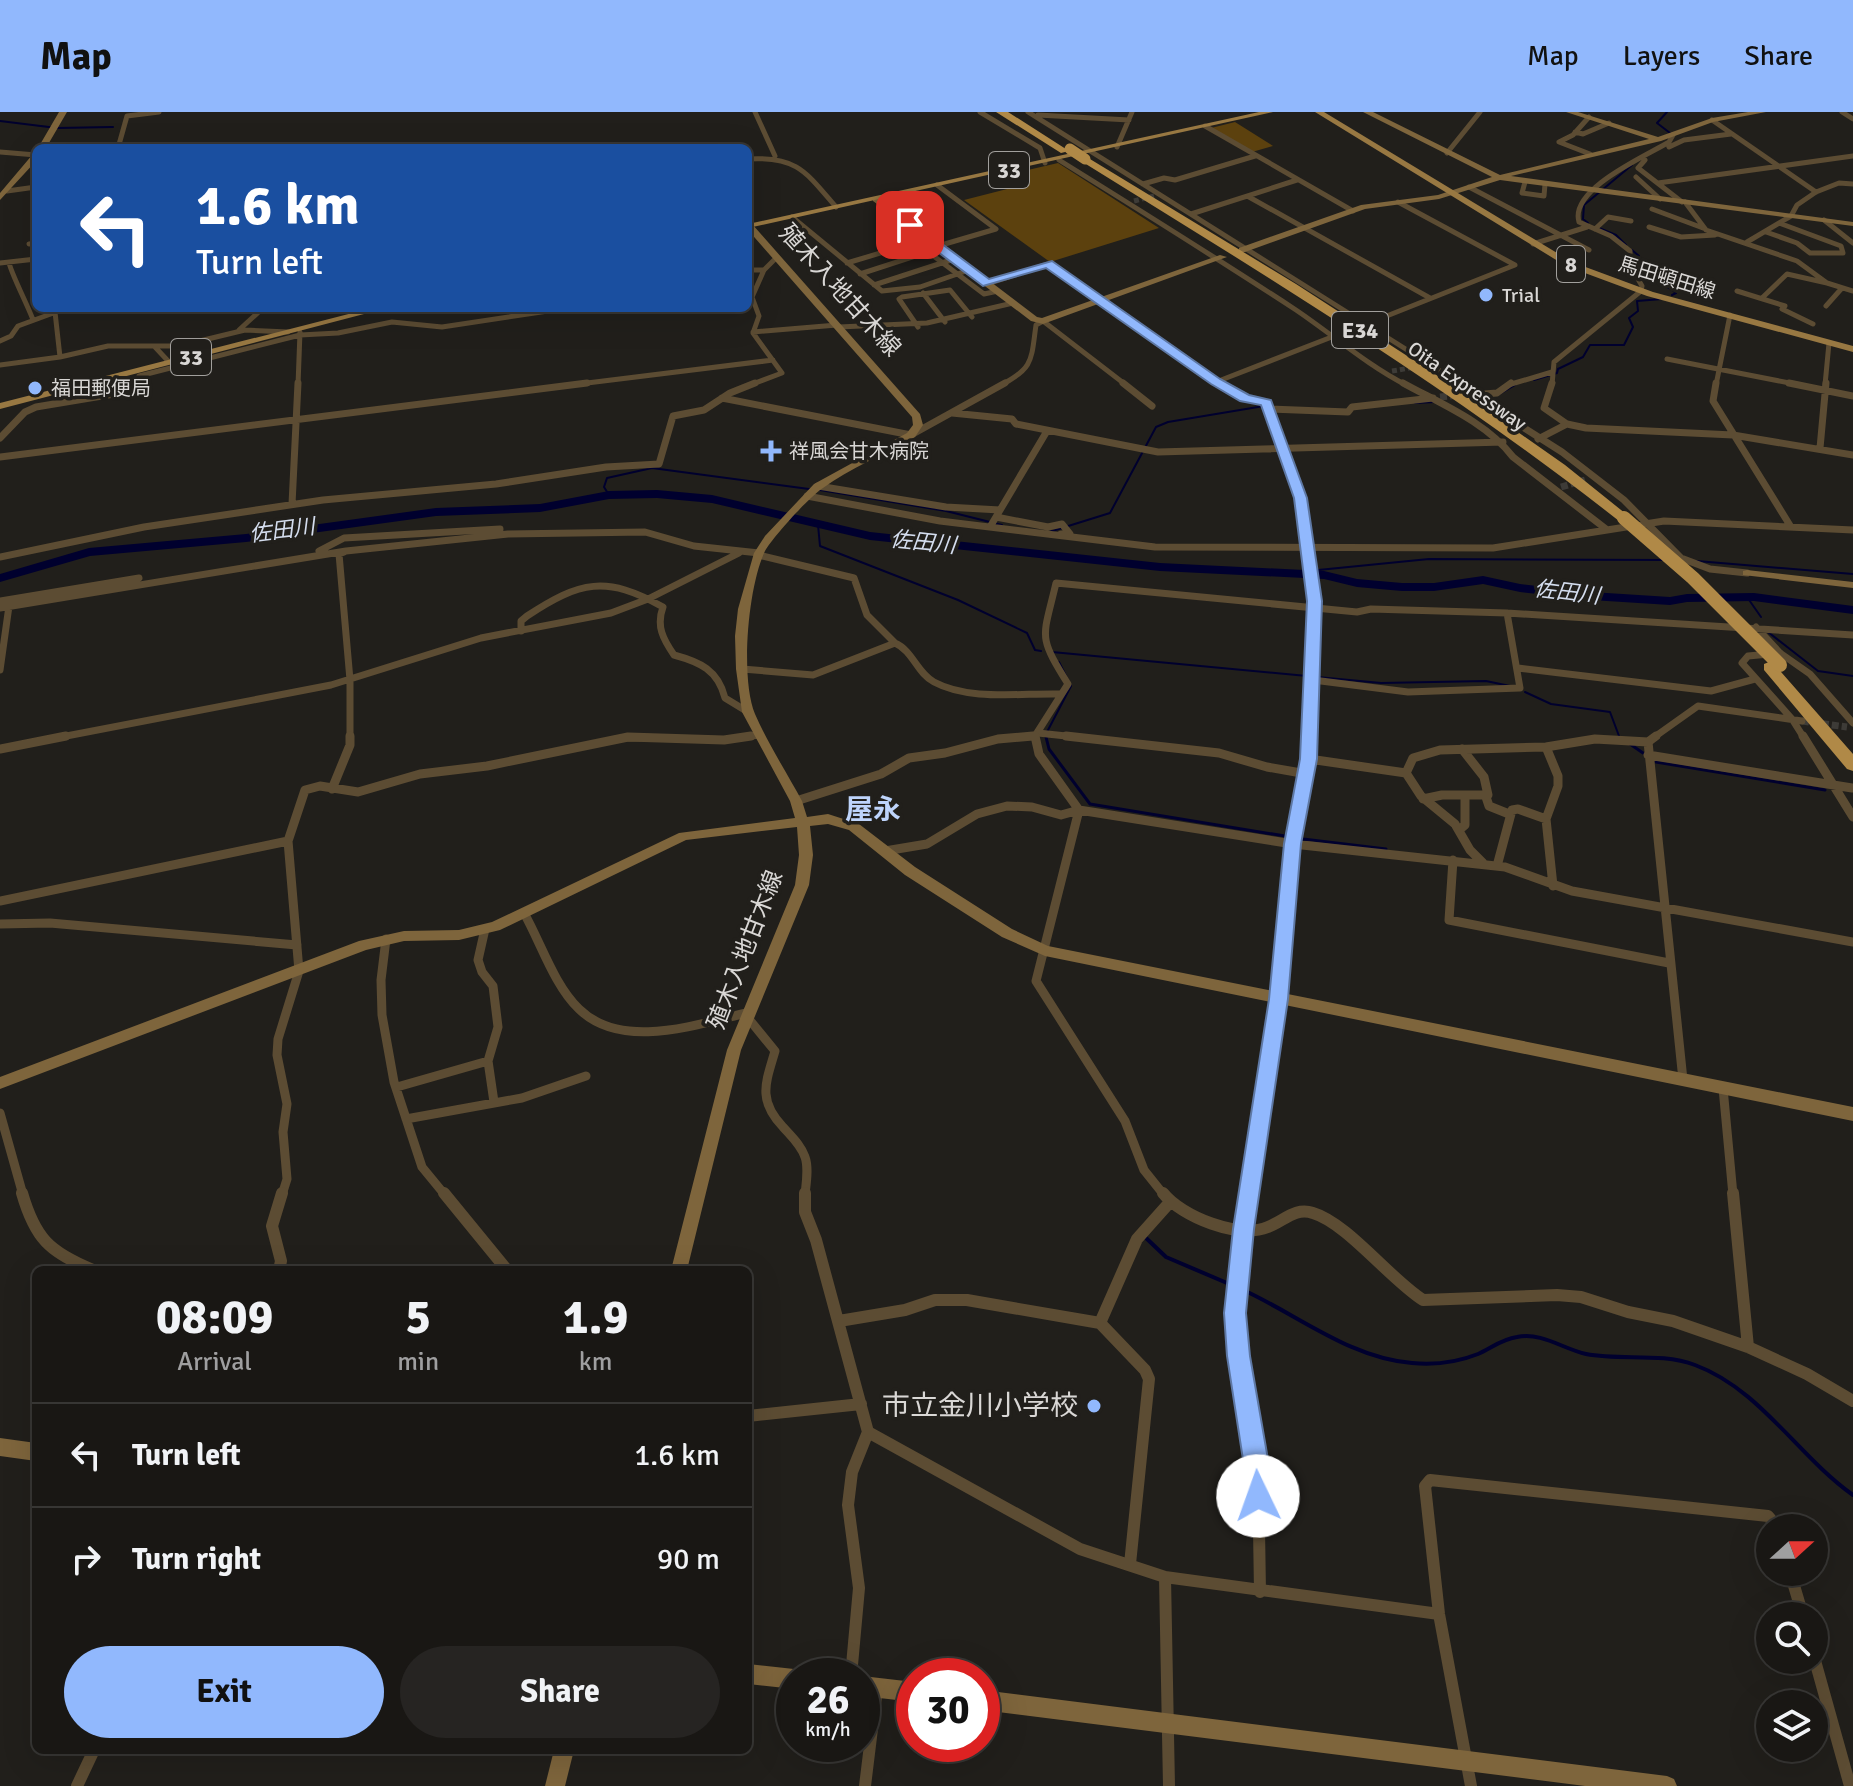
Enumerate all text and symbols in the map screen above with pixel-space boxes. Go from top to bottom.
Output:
text: Map [40,33,112,80]
text: Map [1527,39,1579,73]
text: Layers [1623,39,1700,73]
text: Share [1744,39,1813,73]
road number: 33 [989,152,1029,188]
text: 1.6 km [196,171,359,240]
icon: left [64,176,168,280]
pin [876,191,944,259]
icon: arrive [888,203,932,247]
street label: 殖木入地甘木線 [773,218,907,362]
text: Turn left [196,240,323,285]
road number: 8 [1557,246,1585,282]
street label: 馬田頓田線 [1616,251,1718,305]
place label: Trial [1502,283,1540,308]
marker: Trial [1477,286,1495,304]
road number: E34 [1332,312,1388,348]
street label: Oita Expressway [1403,336,1532,437]
road number: 33 [171,339,211,375]
place label: 福田郵便局 [51,376,151,401]
marker: 福田郵便局 [26,379,44,397]
place label: 祥風会甘木病院 [789,439,929,464]
marker: 祥風会甘木病院 [760,440,782,462]
water label: 佐田川 [248,512,318,547]
water label: 佐田川 [889,525,959,559]
water label: 佐田川 [1533,575,1603,610]
district label: 屋永 [845,793,901,827]
street label: 殖木入地甘木線 [701,866,789,1034]
text: 08:09 [156,1288,273,1347]
text: 5 [405,1288,431,1347]
text: 1.9 [563,1288,628,1347]
text: Arrival [177,1346,252,1378]
text: min [397,1346,439,1378]
text: km [579,1346,612,1378]
place label: 市立金川小学校 [882,1389,1078,1423]
marker: 市立金川小学校 [1085,1397,1103,1415]
icon: left [64,1433,108,1477]
text: Turn left [132,1437,241,1474]
text: 1.6 km [634,1437,720,1474]
position arrow [1216,1454,1300,1538]
north arrow [1756,1514,1828,1586]
map controls [1756,1514,1828,1762]
icon: right [64,1537,108,1581]
text: Turn right [132,1541,261,1578]
text: 90 m [657,1541,720,1578]
button: search [1756,1602,1828,1674]
button: Exit [64,1646,384,1738]
button: Share [400,1646,720,1738]
speed limit sign: 30 [896,1658,1000,1762]
text: 26 [806,1675,850,1725]
button: layers [1756,1690,1828,1762]
text: km/h [805,1717,851,1742]

